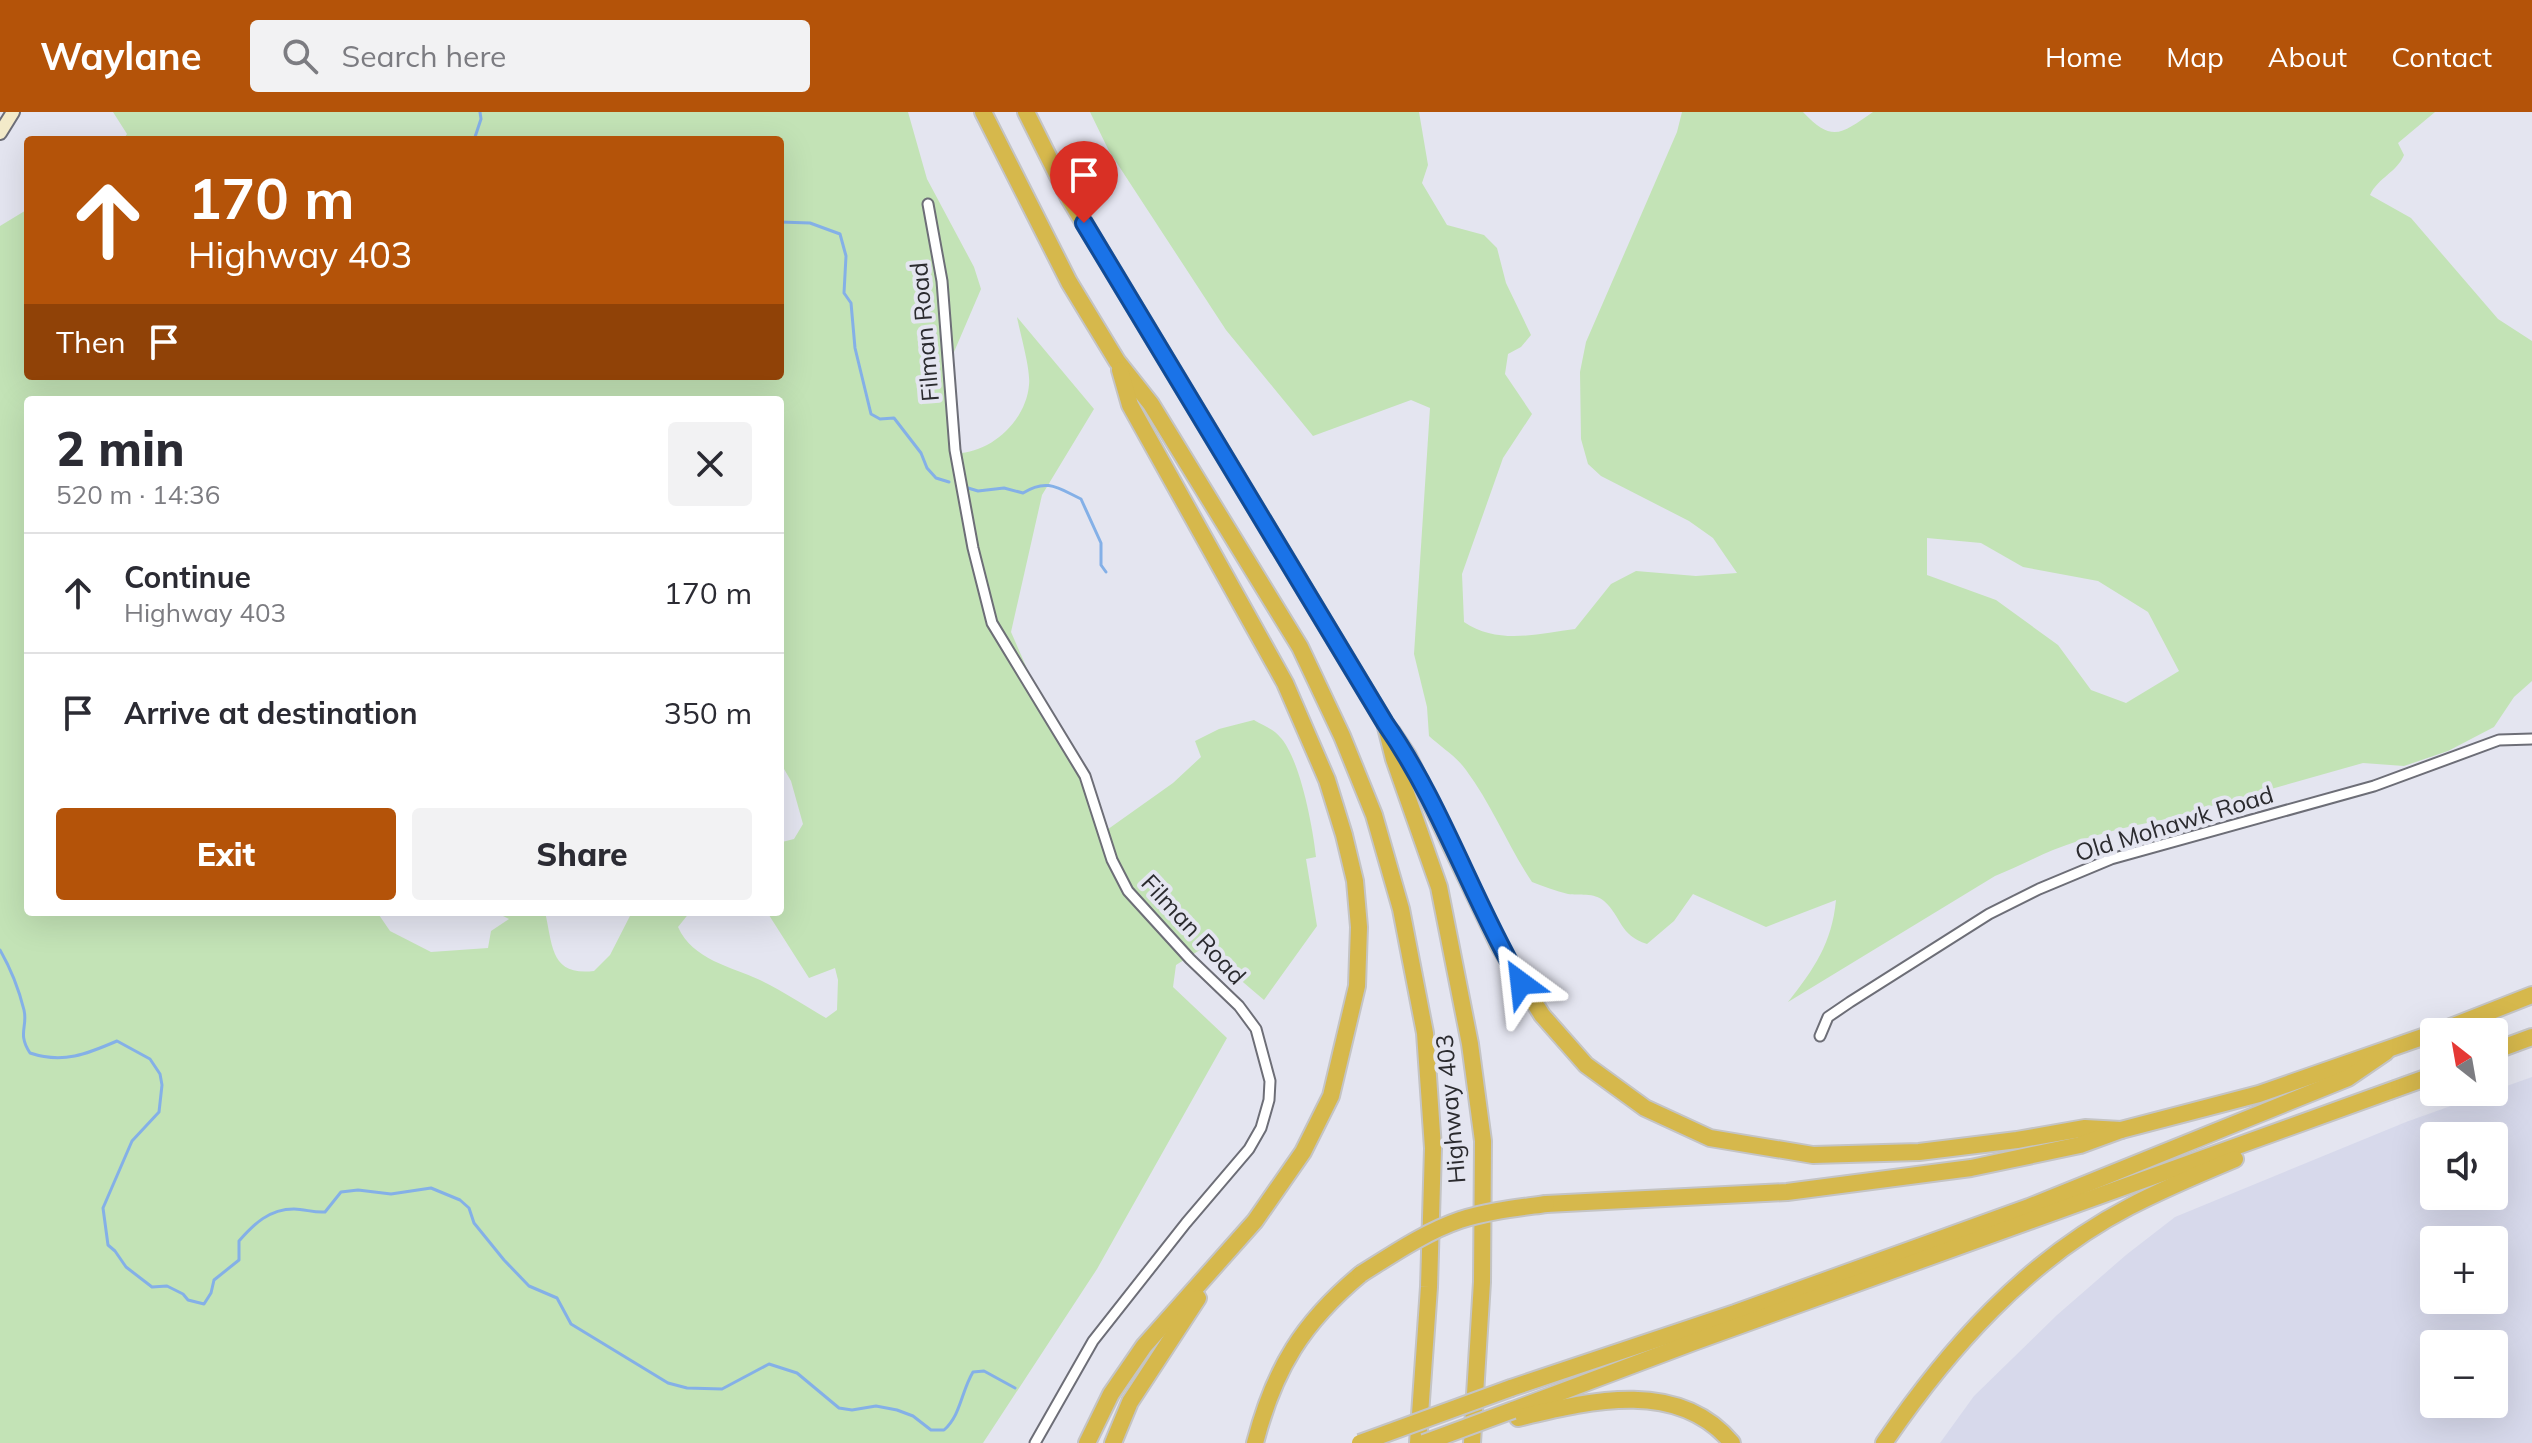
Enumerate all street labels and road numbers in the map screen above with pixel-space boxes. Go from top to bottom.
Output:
street label: Filman Road [903,261,945,403]
street label: Old Mohawk Road [2071,779,2277,867]
street label: Filman Road [1135,868,1253,990]
street label: Highway 403 [1429,1033,1471,1185]

